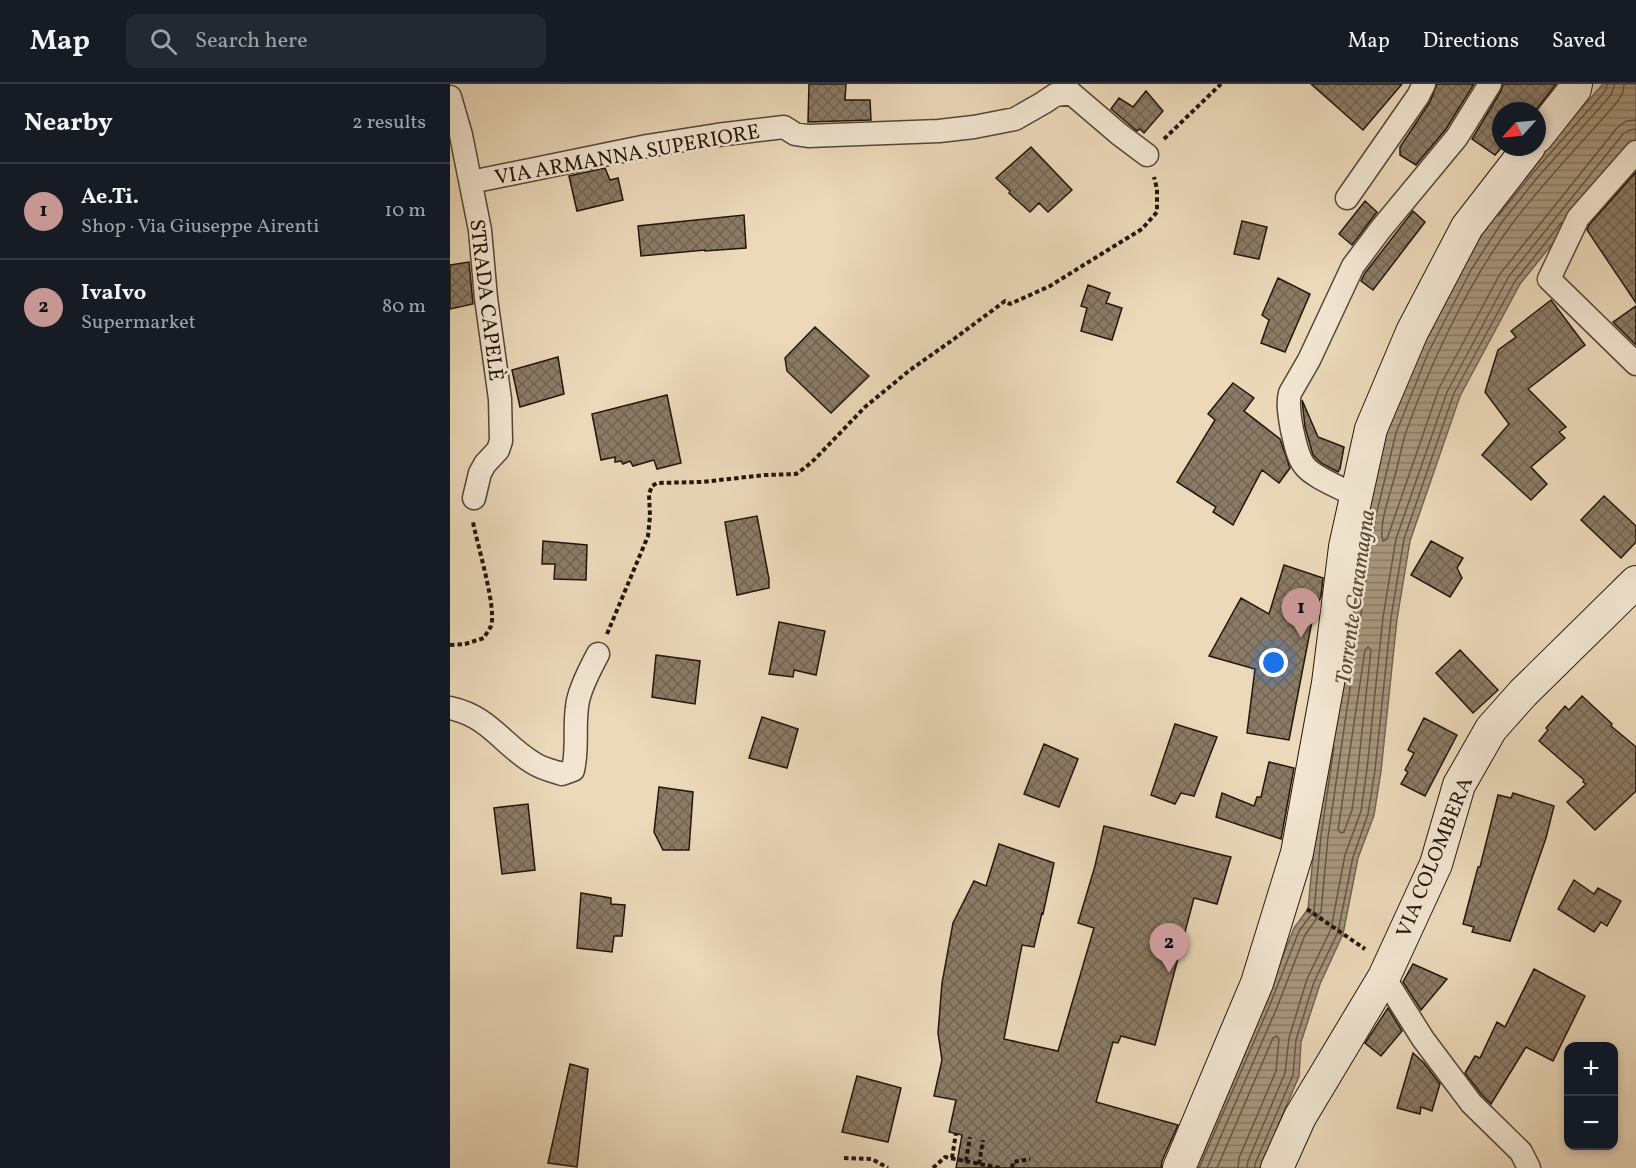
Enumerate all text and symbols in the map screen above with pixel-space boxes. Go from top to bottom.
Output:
search box [126,14,546,68]
text: Map [30,22,90,61]
icon: search [147,25,180,58]
text: Search here [195,26,308,57]
text: Map [1348,27,1390,56]
text: Directions [1423,27,1519,56]
text: Saved [1552,27,1606,56]
north arrow [1492,102,1546,156]
text: Nearby [24,105,113,141]
text: 2 results [352,109,426,137]
street label: VIA ARMANNA SUPERIORE [492,118,762,193]
text: Ae.Ti. [81,182,139,213]
text: 1 [39,197,48,225]
text: 10 m [385,197,426,225]
text: Shop · Via Giuseppe Airenti [81,213,319,241]
street label: STRADA CAPELÈ [461,218,510,383]
text: IvaIvo [81,278,146,309]
text: 2 [38,293,49,321]
text: 80 m [382,293,426,321]
text: Supermarket [81,309,196,337]
water label: Torrente Caramagna [1329,508,1384,687]
pin: 1 [1282,588,1320,638]
your location [1259,648,1288,677]
street label: VIA COLOMBERA [1390,773,1481,942]
pin: 2 [1150,924,1188,973]
map controls [1564,1042,1618,1150]
button: + [1564,1042,1618,1096]
button: − [1564,1096,1618,1150]

